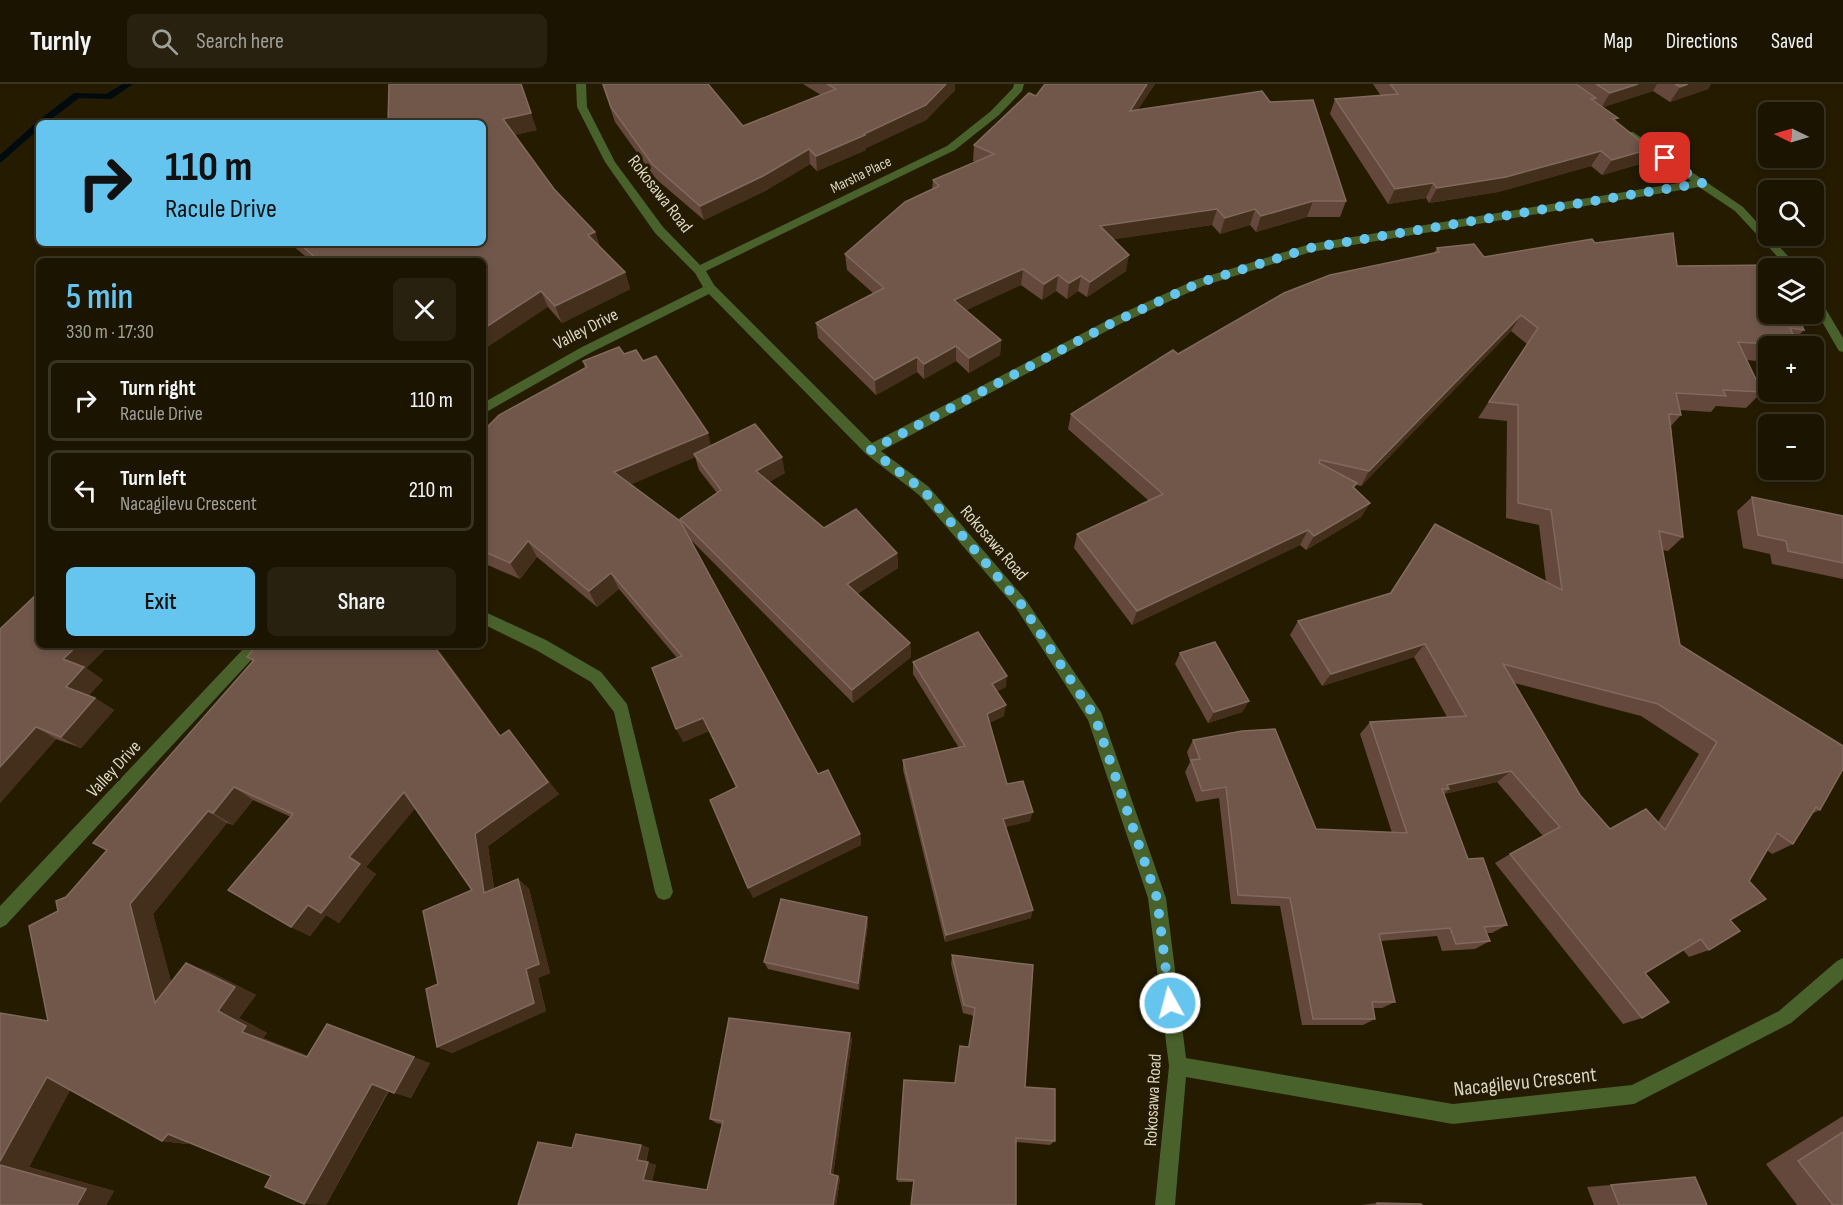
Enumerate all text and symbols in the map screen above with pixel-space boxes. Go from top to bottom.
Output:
search box [127,14,547,68]
text: Turnly [30,25,91,58]
icon: search [148,25,181,58]
text: Search here [196,28,284,55]
text: Map [1603,29,1633,54]
text: Directions [1666,29,1738,54]
text: Saved [1771,29,1813,54]
north arrow [1758,102,1824,168]
map controls [1758,102,1824,480]
pin [1639,132,1690,183]
icon: arrive [1648,141,1681,174]
text: 110 m [165,142,252,193]
icon: right [66,144,144,222]
street label: Rokosawa Road [623,151,697,237]
street label: Marsha Place [827,152,895,198]
button: search [1758,180,1824,246]
text: Racule Drive [165,193,277,225]
button: layers [1758,258,1824,324]
text: 5 min [66,276,133,319]
button: close [393,278,456,341]
street label: Valley Drive [550,304,622,354]
text: 330 m · 17:30 [66,320,154,344]
button: + [1758,336,1824,402]
text: Turn right [120,375,196,402]
icon: right [69,384,102,417]
text: 110 m [410,387,453,414]
text: Racule Drive [120,402,203,426]
button: − [1758,414,1824,480]
text: Turn left [120,465,186,492]
icon: left [69,474,102,507]
text: 210 m [409,477,453,504]
text: Nacagilevu Crescent [120,492,257,516]
street label: Rokosawa Road [956,501,1032,585]
button: Exit [66,567,255,636]
button: Share [267,567,456,636]
street label: Valley Drive [83,736,145,802]
position arrow [1138,971,1202,1035]
street label: Rokosawa Road [1140,1053,1166,1147]
street label: Nacagilevu Crescent [1452,1062,1598,1102]

